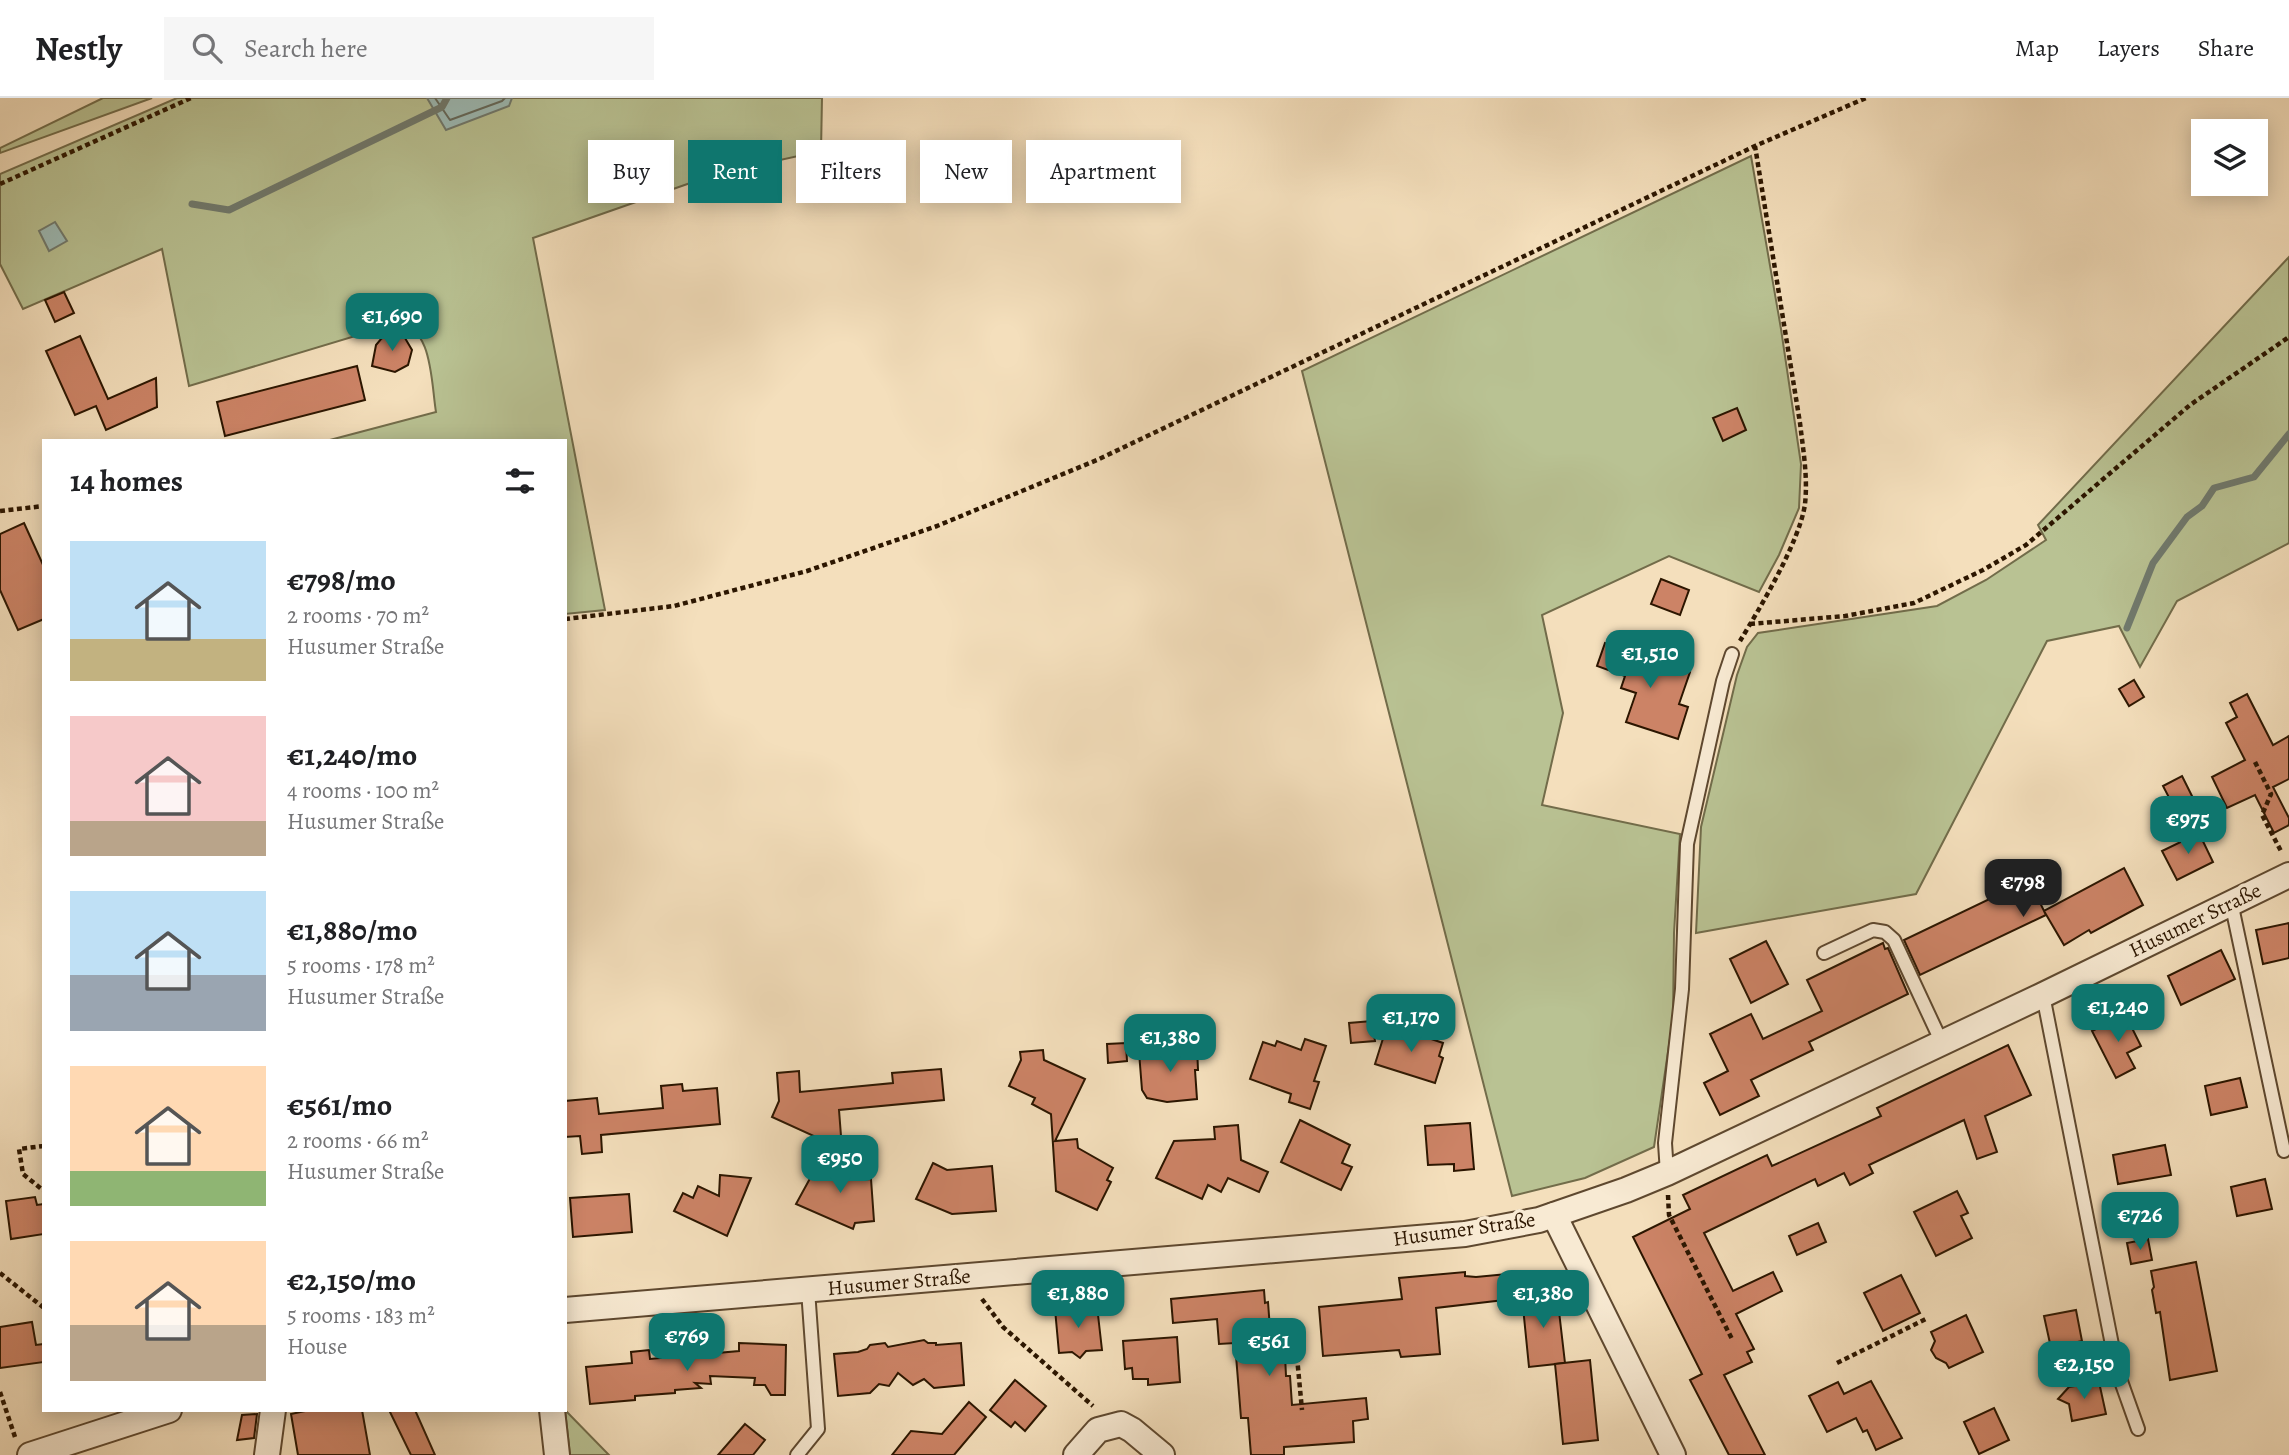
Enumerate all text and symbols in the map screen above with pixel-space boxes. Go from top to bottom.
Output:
search box [164,17,654,80]
text: Nestly [35,26,122,71]
icon: search [188,29,226,67]
text: Search here [244,31,368,66]
text: Map [2015,32,2059,64]
text: Layers [2097,32,2160,64]
text: Share [2198,32,2254,64]
map controls [2191,119,2268,196]
button: layers [2191,119,2268,196]
chip: Buy [588,140,674,203]
chip: Rent [688,140,782,203]
chip: Filters [796,140,906,203]
chip: New [920,140,1012,203]
chip: Apartment [1026,140,1181,203]
pin: €1,690 [335,294,449,353]
text: €1,690 [362,300,422,331]
text: 14 homes [70,461,183,501]
icon: filters [501,462,539,500]
text: €798/mo [287,560,396,600]
icon: home [126,569,210,653]
text: 2 rooms · 70 m² [287,600,429,631]
pin: €1,510 [1593,630,1707,690]
text: Husumer Straße [287,631,444,662]
text: €1,510 [1621,637,1679,668]
text: €1,240/mo [287,735,417,775]
icon: home [126,744,210,828]
text: 4 rooms · 100 m² [287,775,439,806]
pin: €975 [2147,796,2229,856]
text: €975 [2166,803,2210,834]
text: Husumer Straße [287,806,444,837]
pin: €798 [1982,860,2064,919]
text: €798 [2001,866,2045,897]
street label: Husumer Straße [2124,876,2266,964]
text: €1,880/mo [287,910,417,950]
icon: home [126,919,210,1003]
text: 5 rooms · 178 m² [287,950,435,981]
text: Husumer Straße [287,981,444,1012]
pin: €1,240 [2061,984,2175,1044]
text: €1,240 [2087,991,2149,1022]
pin: €1,170 [1354,995,1468,1054]
text: €1,170 [1382,1001,1440,1032]
pin: €1,380 [1113,1014,1227,1074]
text: €1,380 [1140,1021,1200,1052]
text: €561/mo [287,1085,392,1125]
icon: home [126,1094,210,1178]
text: 2 rooms · 66 m² [287,1125,429,1156]
pin: €950 [799,1136,881,1195]
text: €950 [817,1142,863,1173]
text: Husumer Straße [287,1156,444,1187]
pin: €726 [2099,1192,2181,1252]
text: €726 [2118,1199,2162,1230]
street label: Husumer Straße [1391,1205,1537,1253]
text: €2,150/mo [287,1260,416,1300]
street label: Husumer Straße [826,1262,972,1302]
icon: home [126,1269,210,1353]
pin: €1,880 [1021,1270,1135,1330]
pin: €1,380 [1486,1270,1600,1330]
text: €1,880 [1047,1277,1109,1308]
text: €1,380 [1513,1277,1573,1308]
text: 5 rooms · 183 m² [287,1300,435,1331]
pin: €769 [646,1314,728,1373]
pin: €561 [1228,1318,1310,1378]
text: €769 [665,1320,709,1351]
text: €561 [1248,1325,1290,1356]
text: House [287,1331,347,1362]
pin: €2,150 [2027,1342,2141,1401]
text: €2,150 [2054,1348,2114,1379]

